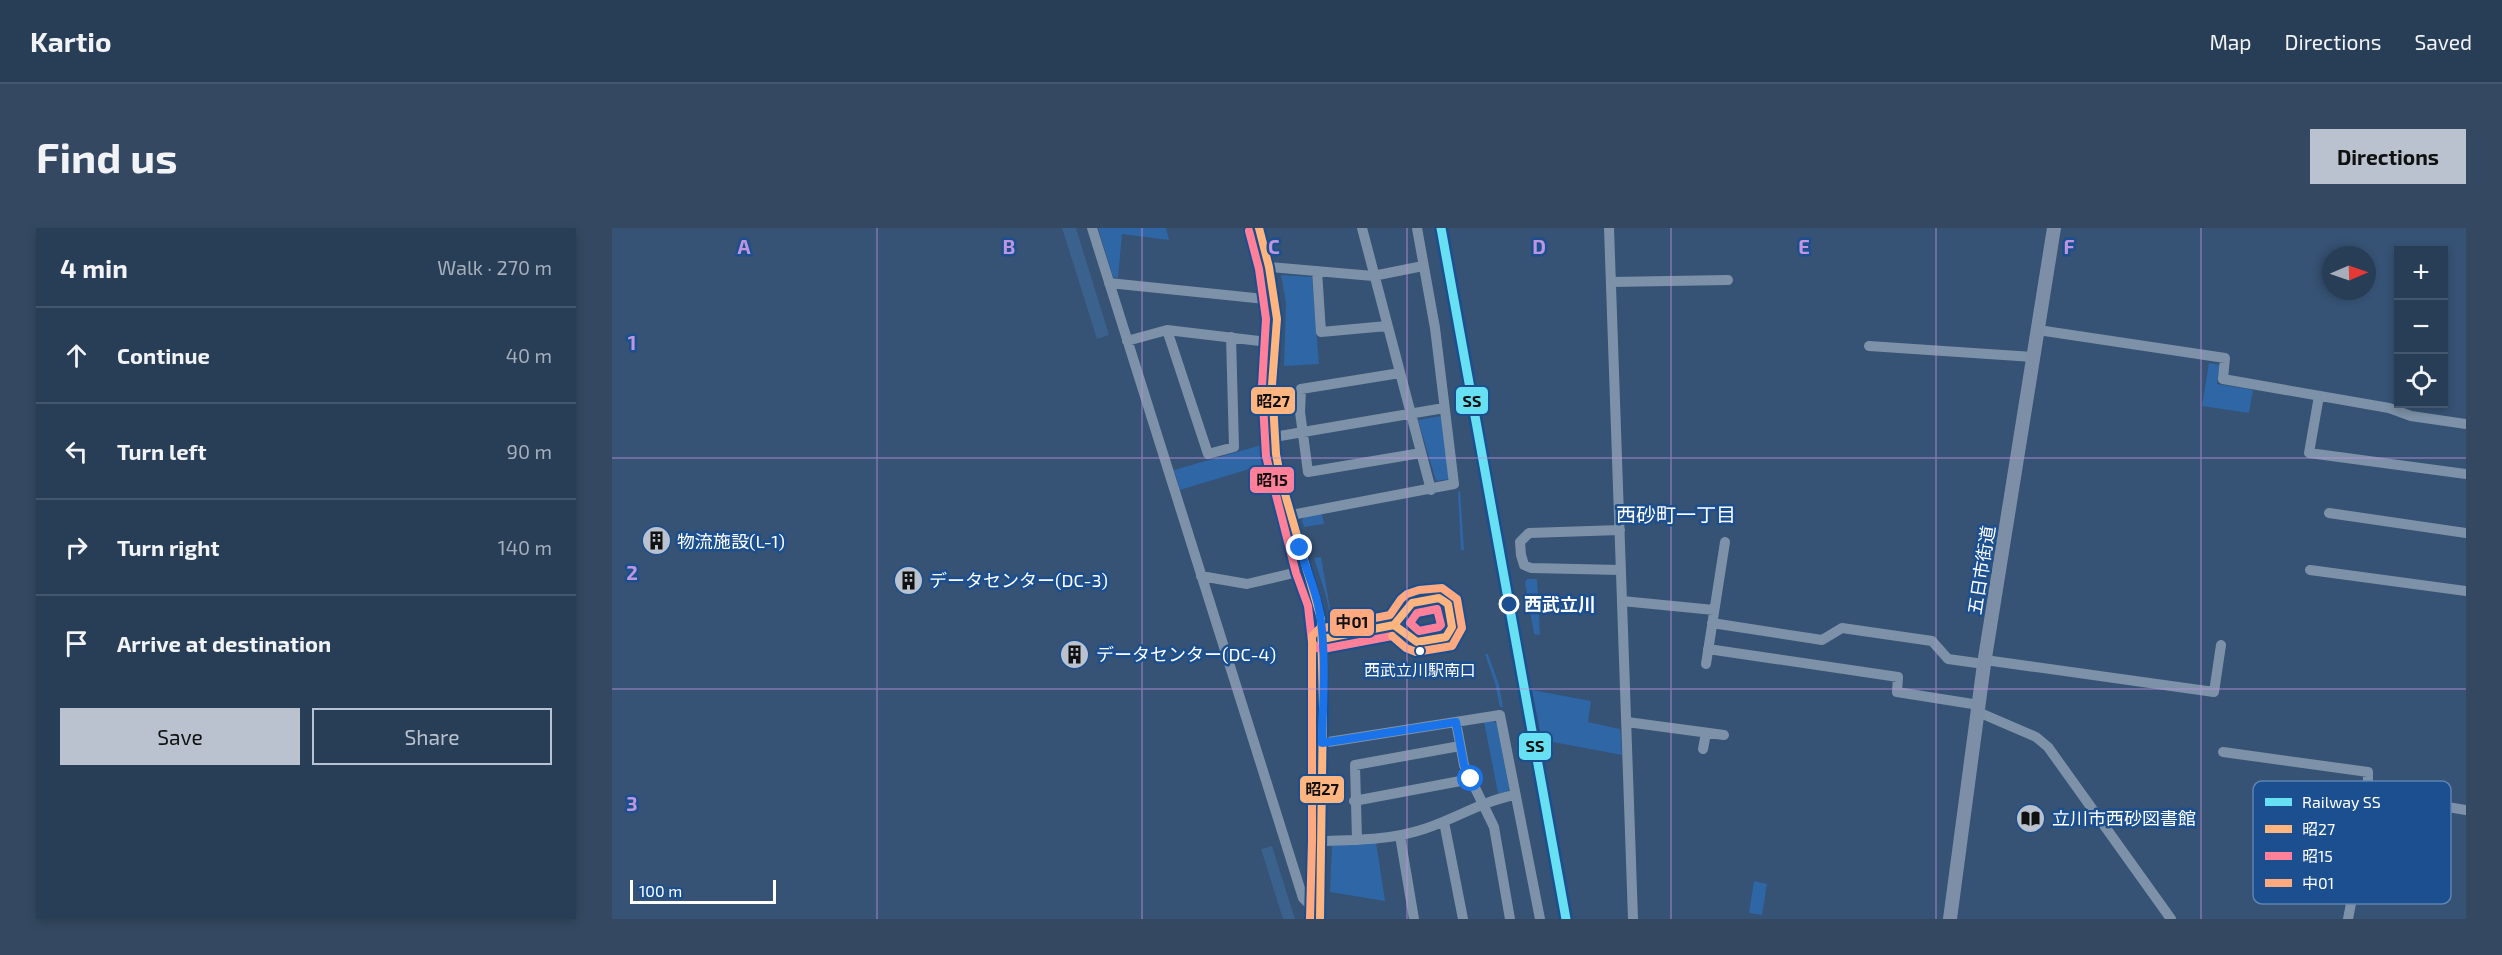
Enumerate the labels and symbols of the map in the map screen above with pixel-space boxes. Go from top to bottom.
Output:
text: A [737,234,751,258]
text: B [1003,234,1015,258]
text: C [1268,234,1280,258]
text: D [1532,234,1546,258]
text: E [1798,234,1810,258]
text: F [2063,234,2075,258]
north arrow [2322,246,2376,300]
text: 1 [628,330,636,354]
line badge: 昭27 [1250,386,1296,415]
line badge: SS [1455,386,1489,415]
text: 昭27 [1256,391,1290,410]
text: SS [1463,391,1481,410]
line badge: 昭15 [1249,466,1295,494]
text: 昭15 [1256,470,1288,489]
district label: 西砂町一丁目 [1616,502,1736,526]
street label: 五日市街道 [1963,524,1999,616]
building icon: 物流施設(L-1) [640,525,672,557]
place label: 物流施設(L-1) [677,530,785,552]
route end [1286,534,1312,560]
text: 2 [626,560,638,584]
building icon: データセンター(DC-3) [892,564,924,596]
place label: データセンター(DC-3) [929,569,1108,591]
place label: 西武立川 [1524,593,1596,615]
marker: 西武立川 [1499,594,1519,614]
line badge: 中01 [1329,608,1375,637]
text: 中01 [1335,612,1369,631]
building icon: データセンター(DC-4) [1059,638,1091,670]
place label: データセンター(DC-4) [1096,643,1276,665]
marker: 西武立川駅南口 [1414,645,1426,657]
place label: 西武立川駅南口 [1364,660,1476,679]
line badge: SS [1518,732,1552,761]
text: SS [1526,736,1544,755]
route start [1457,765,1483,791]
line badge: 昭27 [1299,775,1345,804]
text: 昭27 [1305,779,1339,798]
legend [2253,781,2451,904]
text: 3 [626,791,638,815]
text: Railway SS [2302,792,2381,811]
library icon: 立川市西砂図書館 [2015,802,2047,834]
place label: 立川市西砂図書館 [2052,807,2196,829]
text: 昭27 [2302,819,2335,838]
text: 昭15 [2302,846,2333,865]
text: 中01 [2302,873,2334,892]
scale bar [630,877,776,904]

